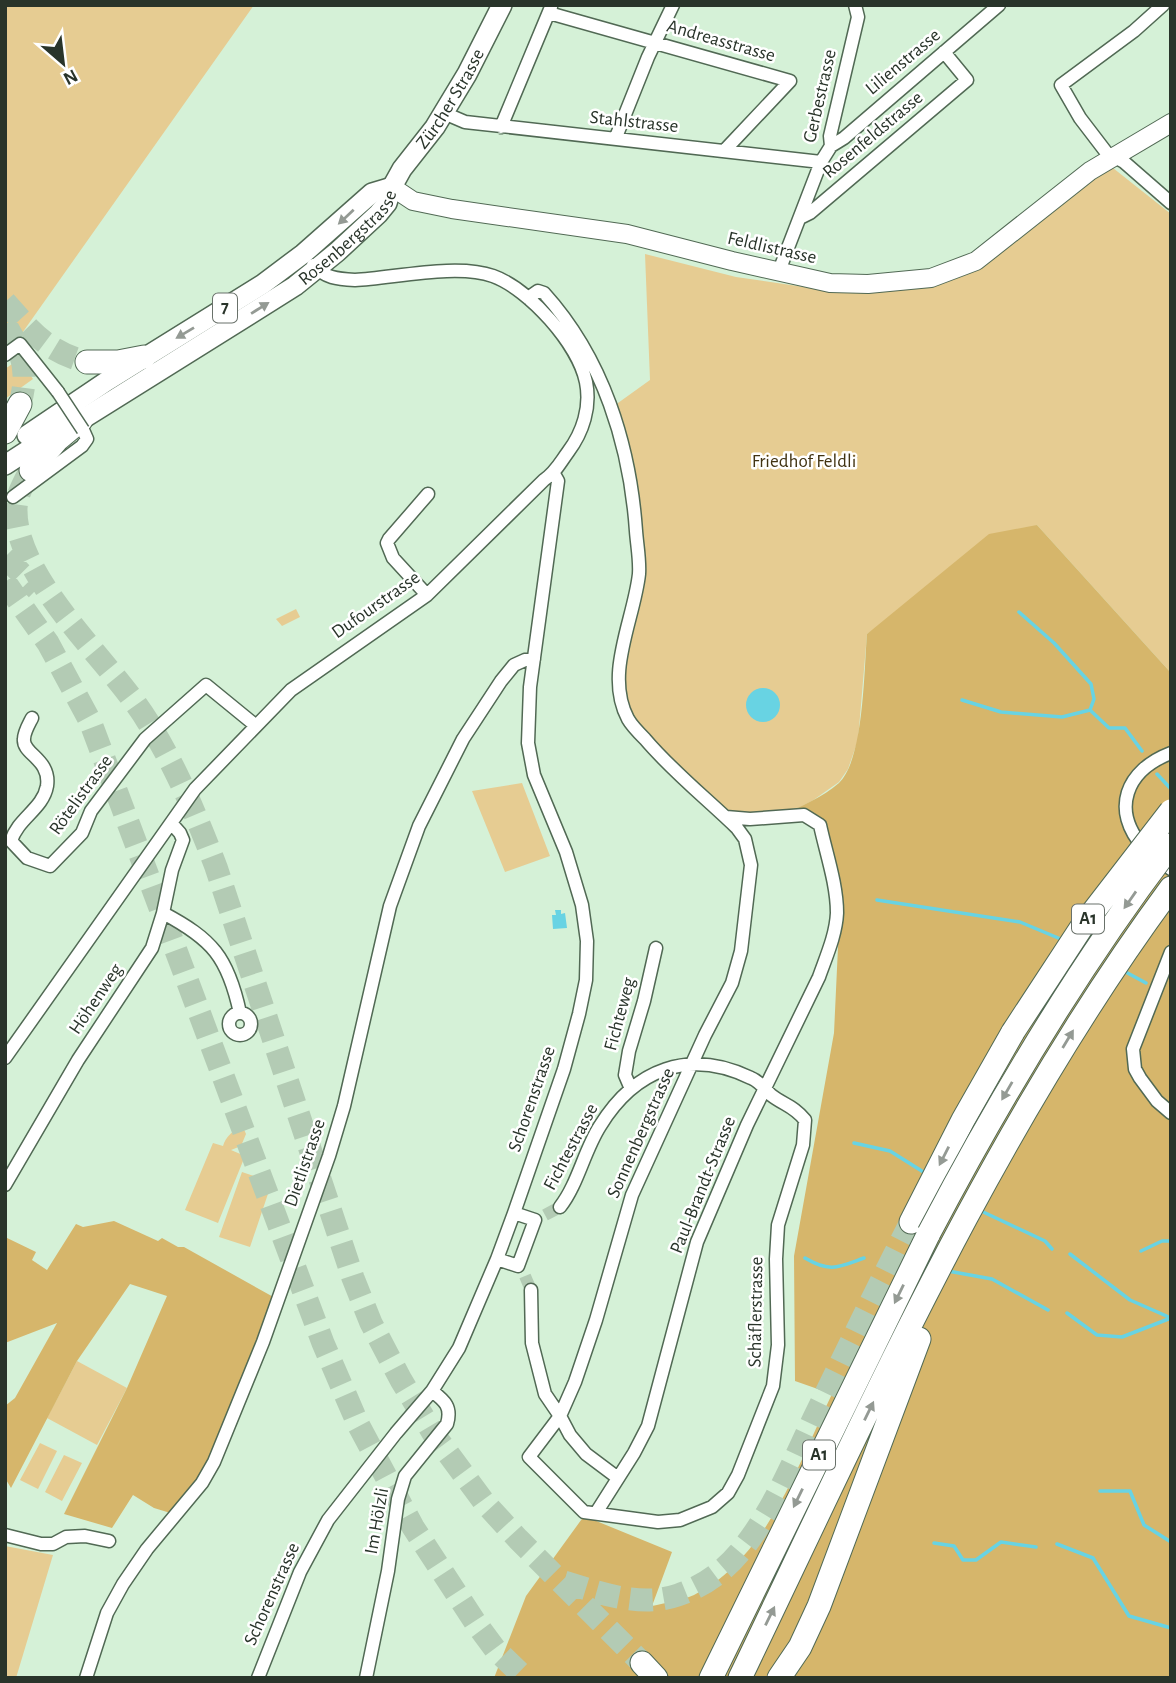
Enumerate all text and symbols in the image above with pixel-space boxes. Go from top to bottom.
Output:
street label: Andreasstrasse [665,16,777,66]
street label: Lilienstrasse [862,25,944,99]
north arrow [28,28,98,98]
street label: Zürcher Strasse [412,46,488,152]
street label: Gerbestrasse [800,48,840,144]
text: N [60,65,81,88]
street label: Rosenfeldstrasse [819,88,927,182]
street label: Stahlstrasse [589,108,679,136]
street label: Rosenbergstrasse [295,188,400,289]
one-way arrow [337,209,354,224]
street label: Feldlistrasse [726,229,818,267]
road number: 7 [213,294,237,322]
one-way arrow [251,302,270,315]
one-way arrow [175,326,194,339]
park label: Friedhof Feldli [752,452,856,471]
street label: Dufourstrasse [328,568,424,642]
street label: Rötelistrasse [46,752,116,838]
one-way arrow [1123,891,1137,909]
road number: A1 [1072,904,1104,934]
street label: Höhenweg [66,960,127,1038]
street label: Fichteweg [601,975,639,1053]
one-way arrow [1062,1030,1074,1049]
street label: Schorenstrasse [505,1044,559,1154]
street label: Sonnenbergstrasse [604,1065,678,1201]
one-way arrow [1001,1081,1013,1100]
street label: Fichtestrasse [540,1100,602,1194]
street label: Paul-Brandt-Strasse [667,1114,739,1256]
street label: Dietlistrasse [281,1117,329,1209]
one-way arrow [939,1146,950,1166]
street label: Schäflerstrasse [746,1256,766,1368]
one-way arrow [893,1284,904,1304]
one-way arrow [863,1401,874,1421]
road number: A1 [803,1440,835,1470]
street label: Im Hölzli [362,1486,392,1556]
one-way arrow [793,1488,804,1508]
street label: Schorenstrasse [241,1540,303,1648]
one-way arrow [764,1606,775,1626]

